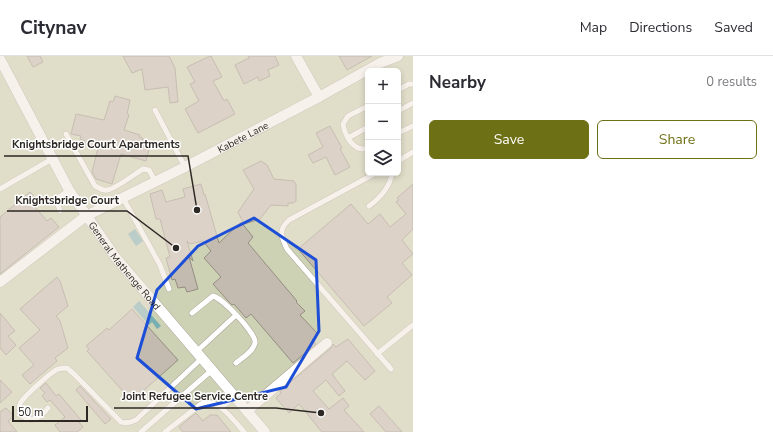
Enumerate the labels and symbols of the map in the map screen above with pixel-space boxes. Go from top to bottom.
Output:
street label: Kabete Lane [215,119,271,157]
callout: Knightsbridge Court Apartments [4,133,188,156]
text: Knightsbridge Court Apartments [12,137,180,152]
callout: Knightsbridge Court [7,188,127,211]
text: Knightsbridge Court [15,193,120,208]
street label: General Mathenge Road [85,219,163,313]
callout: Joint Refugee Service Centre [114,385,276,408]
text: Joint Refugee Service Centre [121,389,268,404]
scale bar [12,404,88,423]

